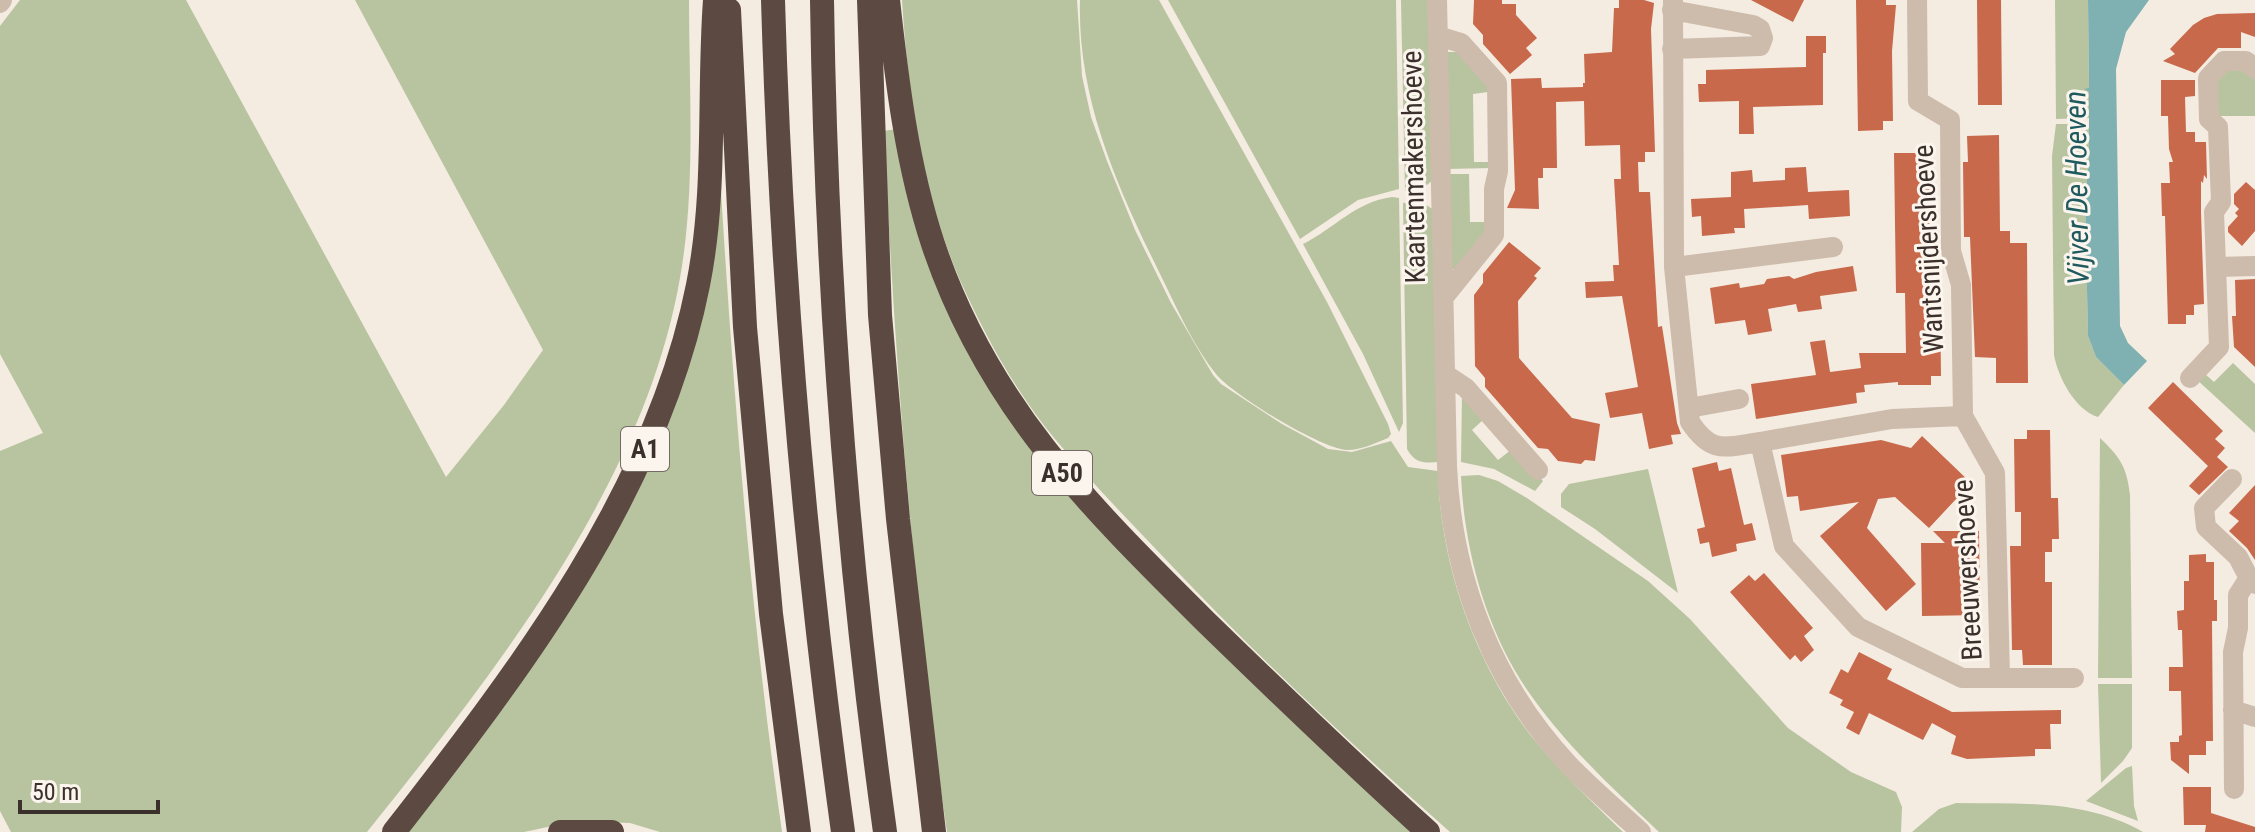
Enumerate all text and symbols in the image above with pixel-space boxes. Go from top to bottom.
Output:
street label: Kaartenmakershoeve [1395,50,1432,284]
water label: Vijver De Hoeven [2057,91,2096,285]
street label: Wantsnijdershoeve [1907,144,1950,354]
road number: A1 [621,427,669,471]
road number: A50 [1032,451,1092,495]
street label: Breeuwershoeve [1946,479,1989,661]
scale bar [20,764,158,814]
text: 50 m [32,778,79,806]

